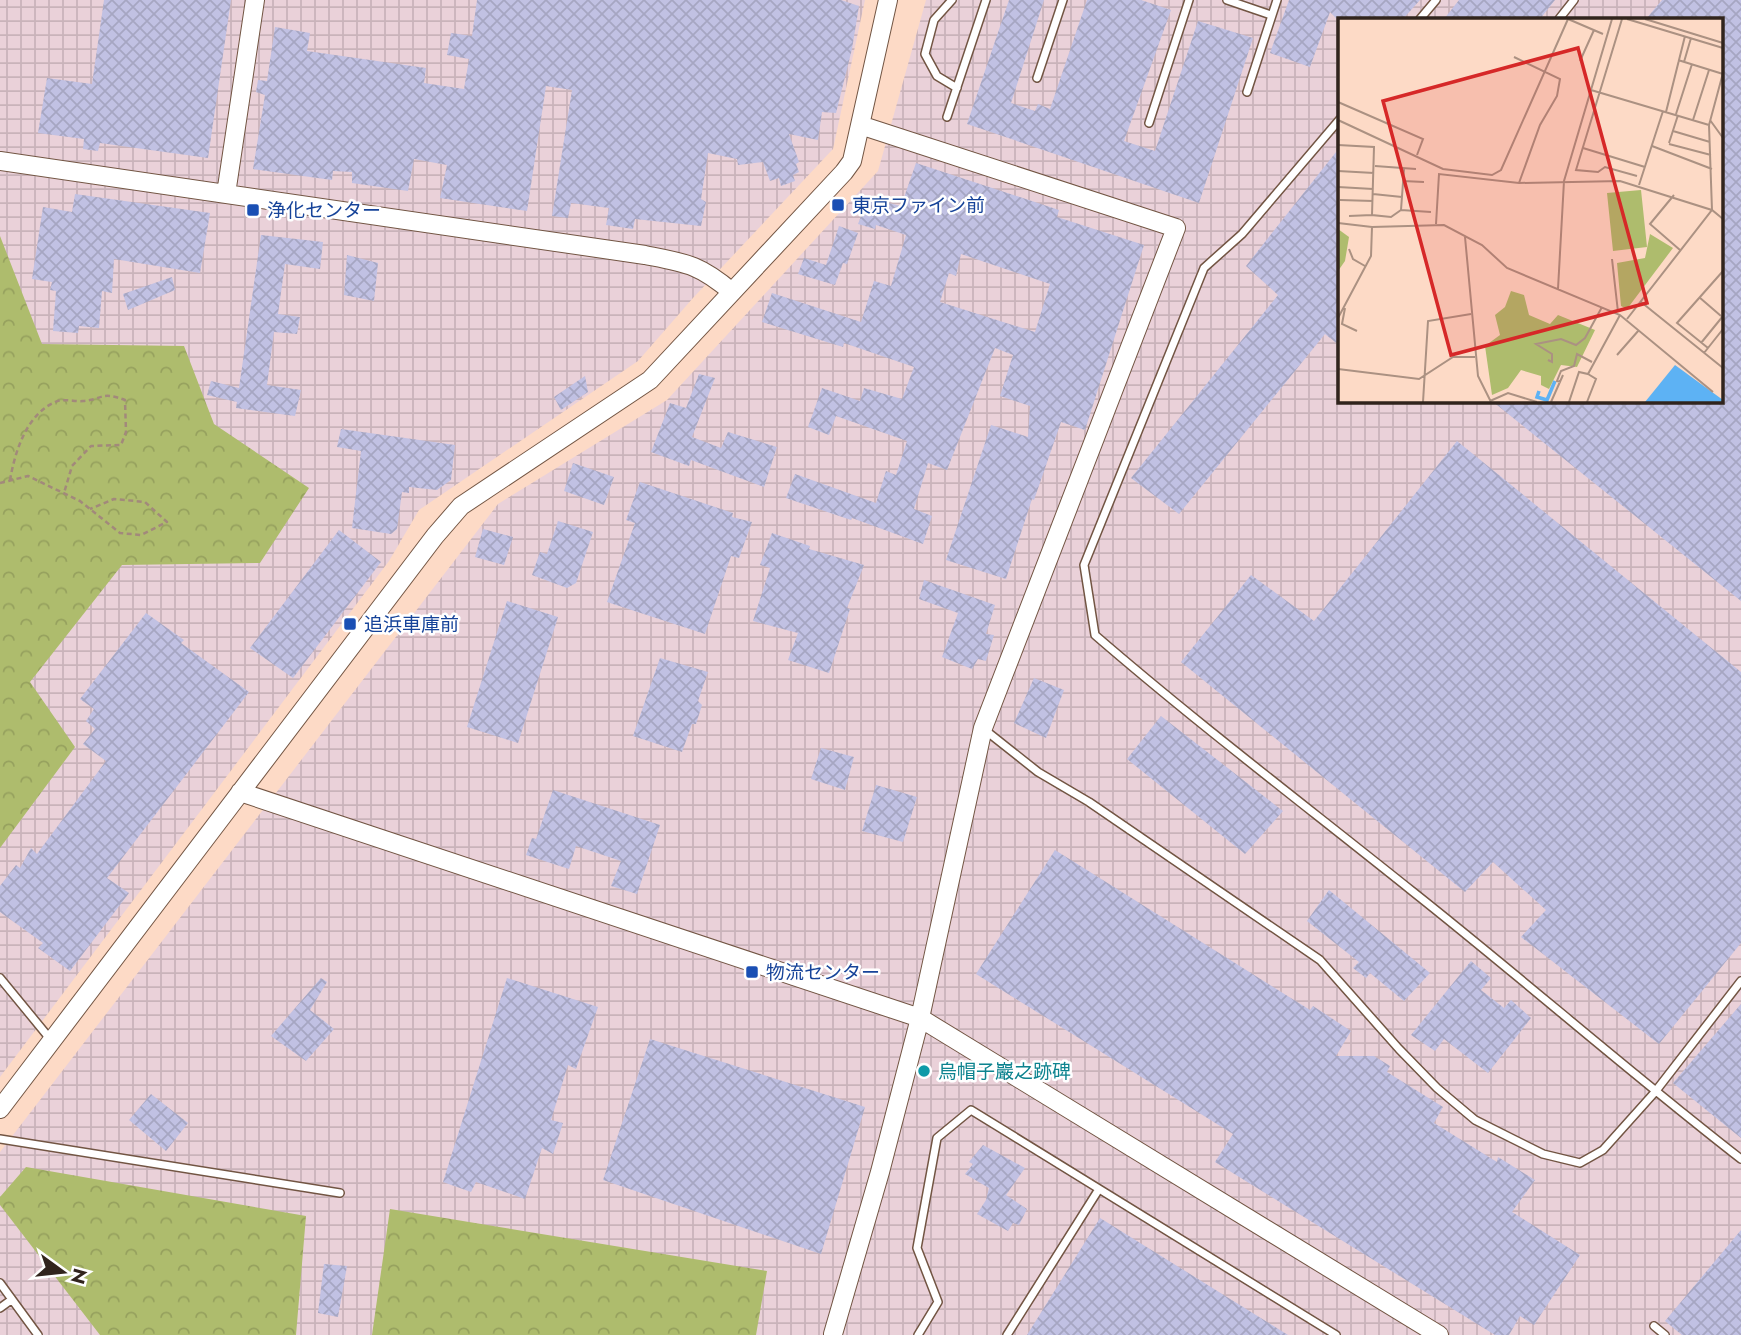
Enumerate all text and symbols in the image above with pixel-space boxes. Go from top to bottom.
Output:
inset map [1338,18,1724,402]
place label: 東京ファイン前 [852,192,985,219]
place label: 浄化センター [267,197,381,224]
marker: 東京ファイン前 [830,197,846,213]
marker: 浄化センター [245,202,261,218]
place label: 追浜車庫前 [364,611,459,638]
marker: 追浜車庫前 [342,616,358,632]
place label: 物流センター [766,959,880,986]
marker: 物流センター [744,964,760,980]
place label: 烏帽子巖之跡碑 [938,1058,1071,1085]
marker: 烏帽子巖之跡碑 [916,1063,932,1079]
north arrow [28,1237,98,1307]
text: N [64,1265,94,1287]

